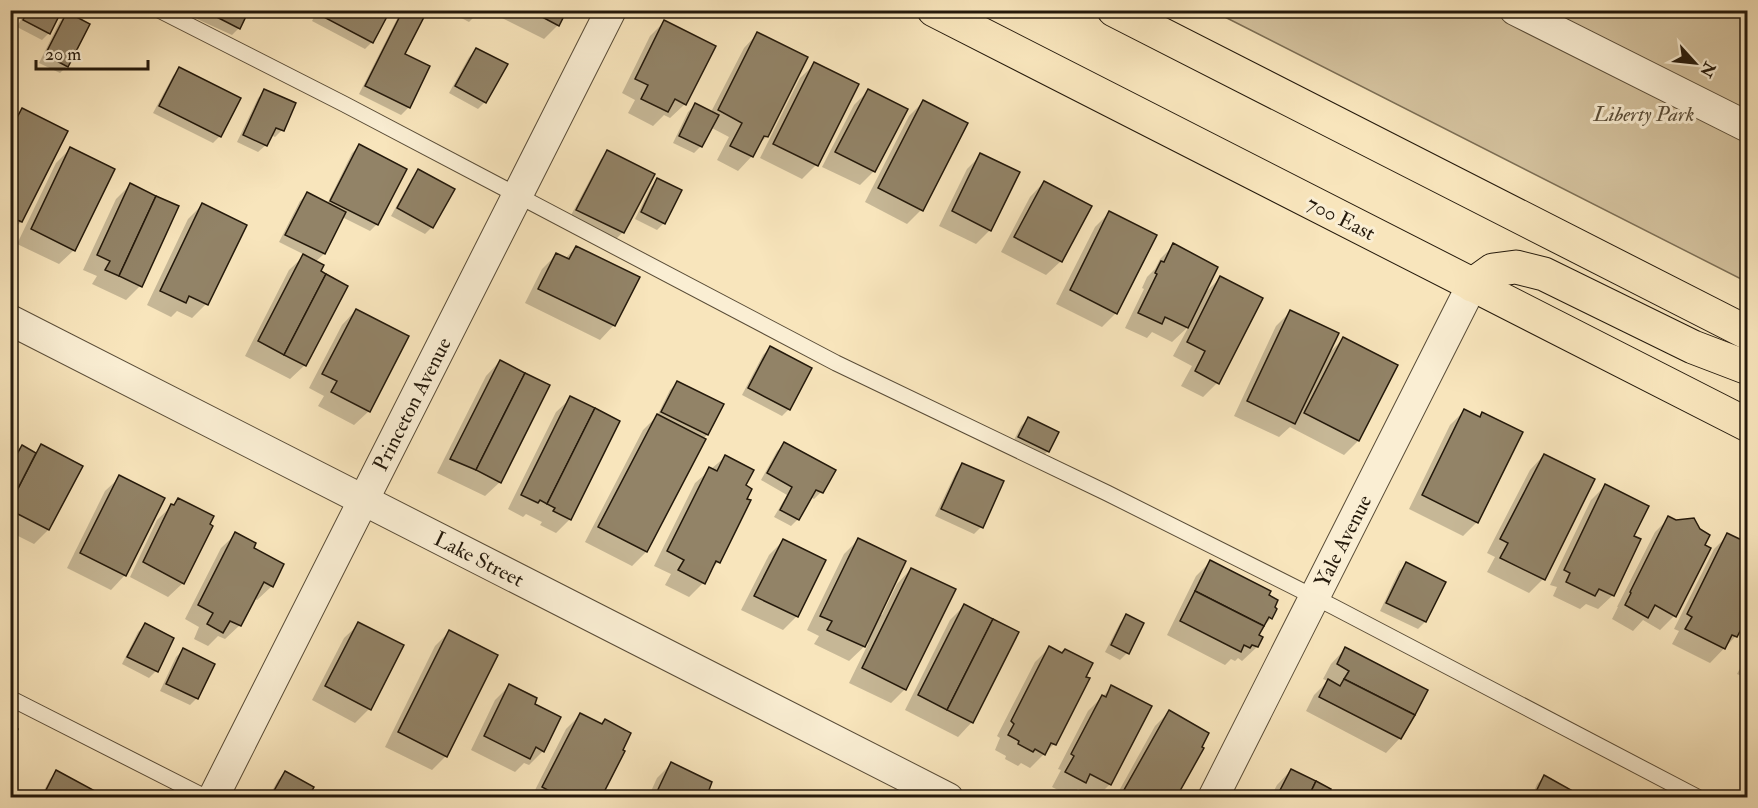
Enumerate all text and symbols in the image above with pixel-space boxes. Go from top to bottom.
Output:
scale bar [36,33,148,71]
north arrow [1665,33,1725,93]
text: 20 m [45,43,81,66]
text: N [1695,58,1720,81]
park label: Liberty Park [1593,101,1694,128]
street label: 700 East [1302,190,1380,247]
street label: Princeton Avenue [367,333,458,476]
street label: Yale Avenue [1309,490,1378,592]
street label: Lake Street [429,525,528,594]

